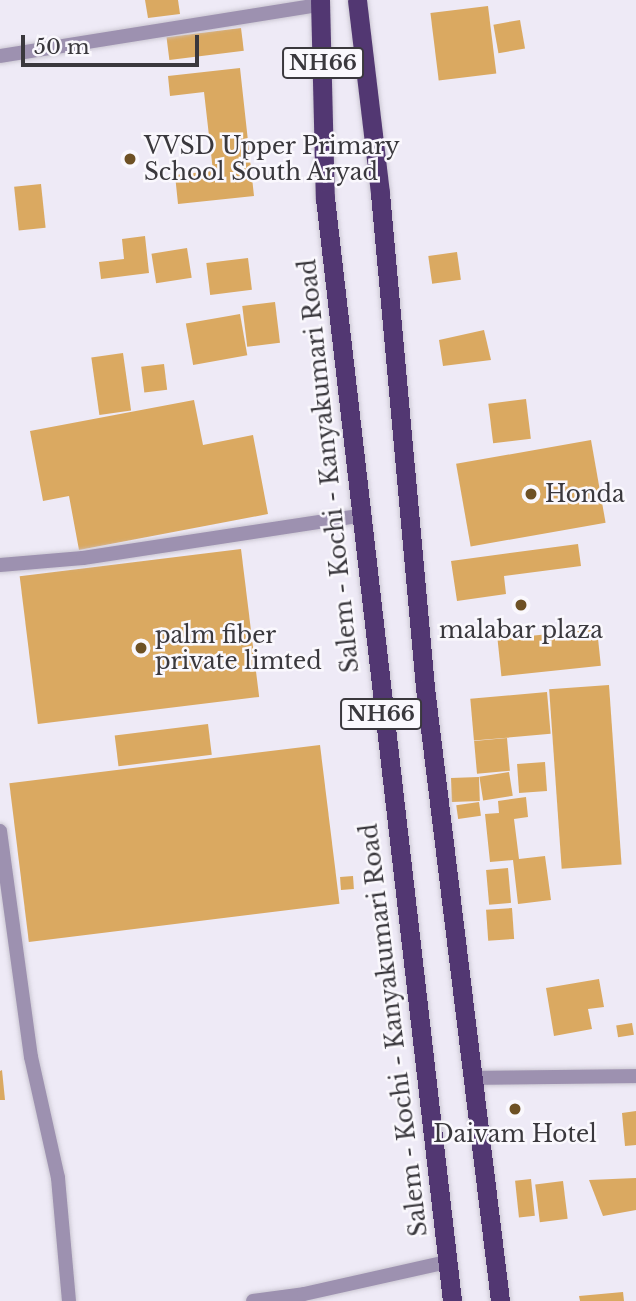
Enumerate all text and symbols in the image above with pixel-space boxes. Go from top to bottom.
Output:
scale bar [24,21,203,65]
text: 50 m [34,34,89,60]
road number: NH66 [281,46,365,80]
place label: VVSD Upper Primary School South Aryad [144,132,400,186]
marker: VVSD Upper Primary School South Aryad [122,151,138,167]
street label: Salem - Kochi - Kanyakumari Road [294,258,364,674]
place label: Honda [545,480,625,508]
marker: Honda [523,486,539,502]
marker: malabar plaza [513,597,529,613]
place label: malabar plaza [439,616,603,644]
place label: palm fiber private limted [155,621,322,675]
marker: palm fiber private limted [133,640,149,656]
road number: NH66 [339,696,423,732]
street label: Salem - Kochi - Kanyakumari Road [355,822,433,1238]
marker: Daivam Hotel [507,1101,523,1117]
place label: Daivam Hotel [433,1120,597,1148]

